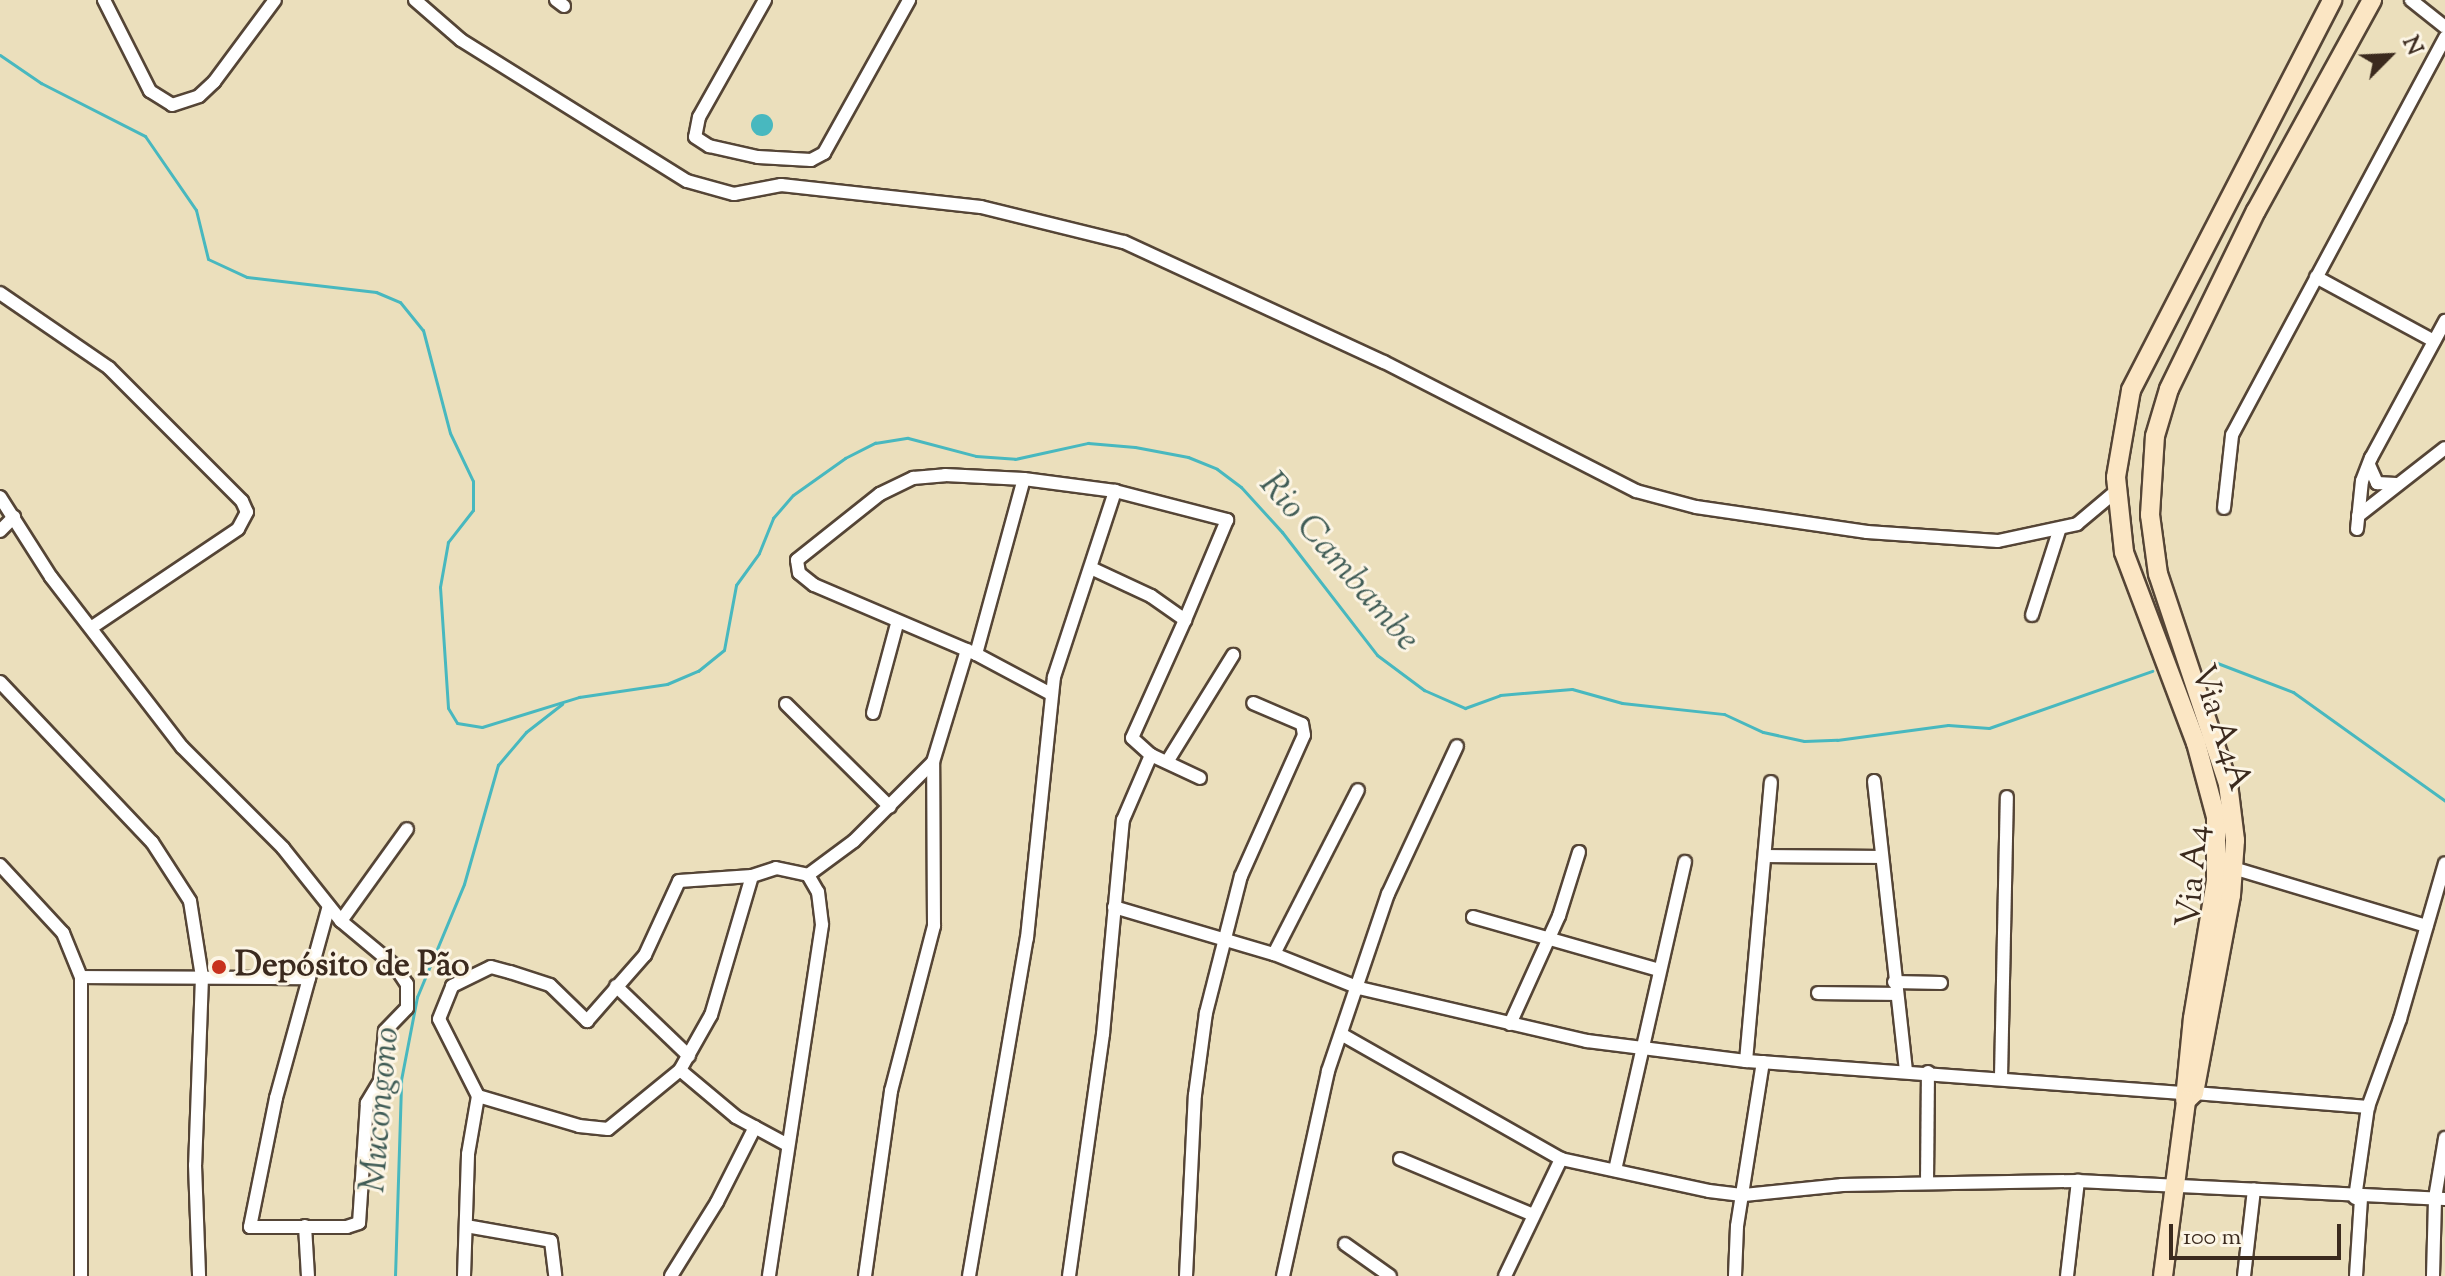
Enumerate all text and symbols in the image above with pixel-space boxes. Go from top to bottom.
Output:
north arrow [2349,16,2429,96]
text: N [2393,32,2429,61]
water label: Rio Cambambe [1249,465,1427,661]
street label: Via A4A [2180,660,2260,796]
street label: Via A4 [2169,823,2219,929]
place label: Depósito de Pão [235,947,470,987]
marker: Depósito de Pão [210,958,228,976]
water label: Mucongono [353,1025,411,1195]
scale bar [2173,1208,2345,1258]
text: 100 m [2183,1221,2241,1255]

